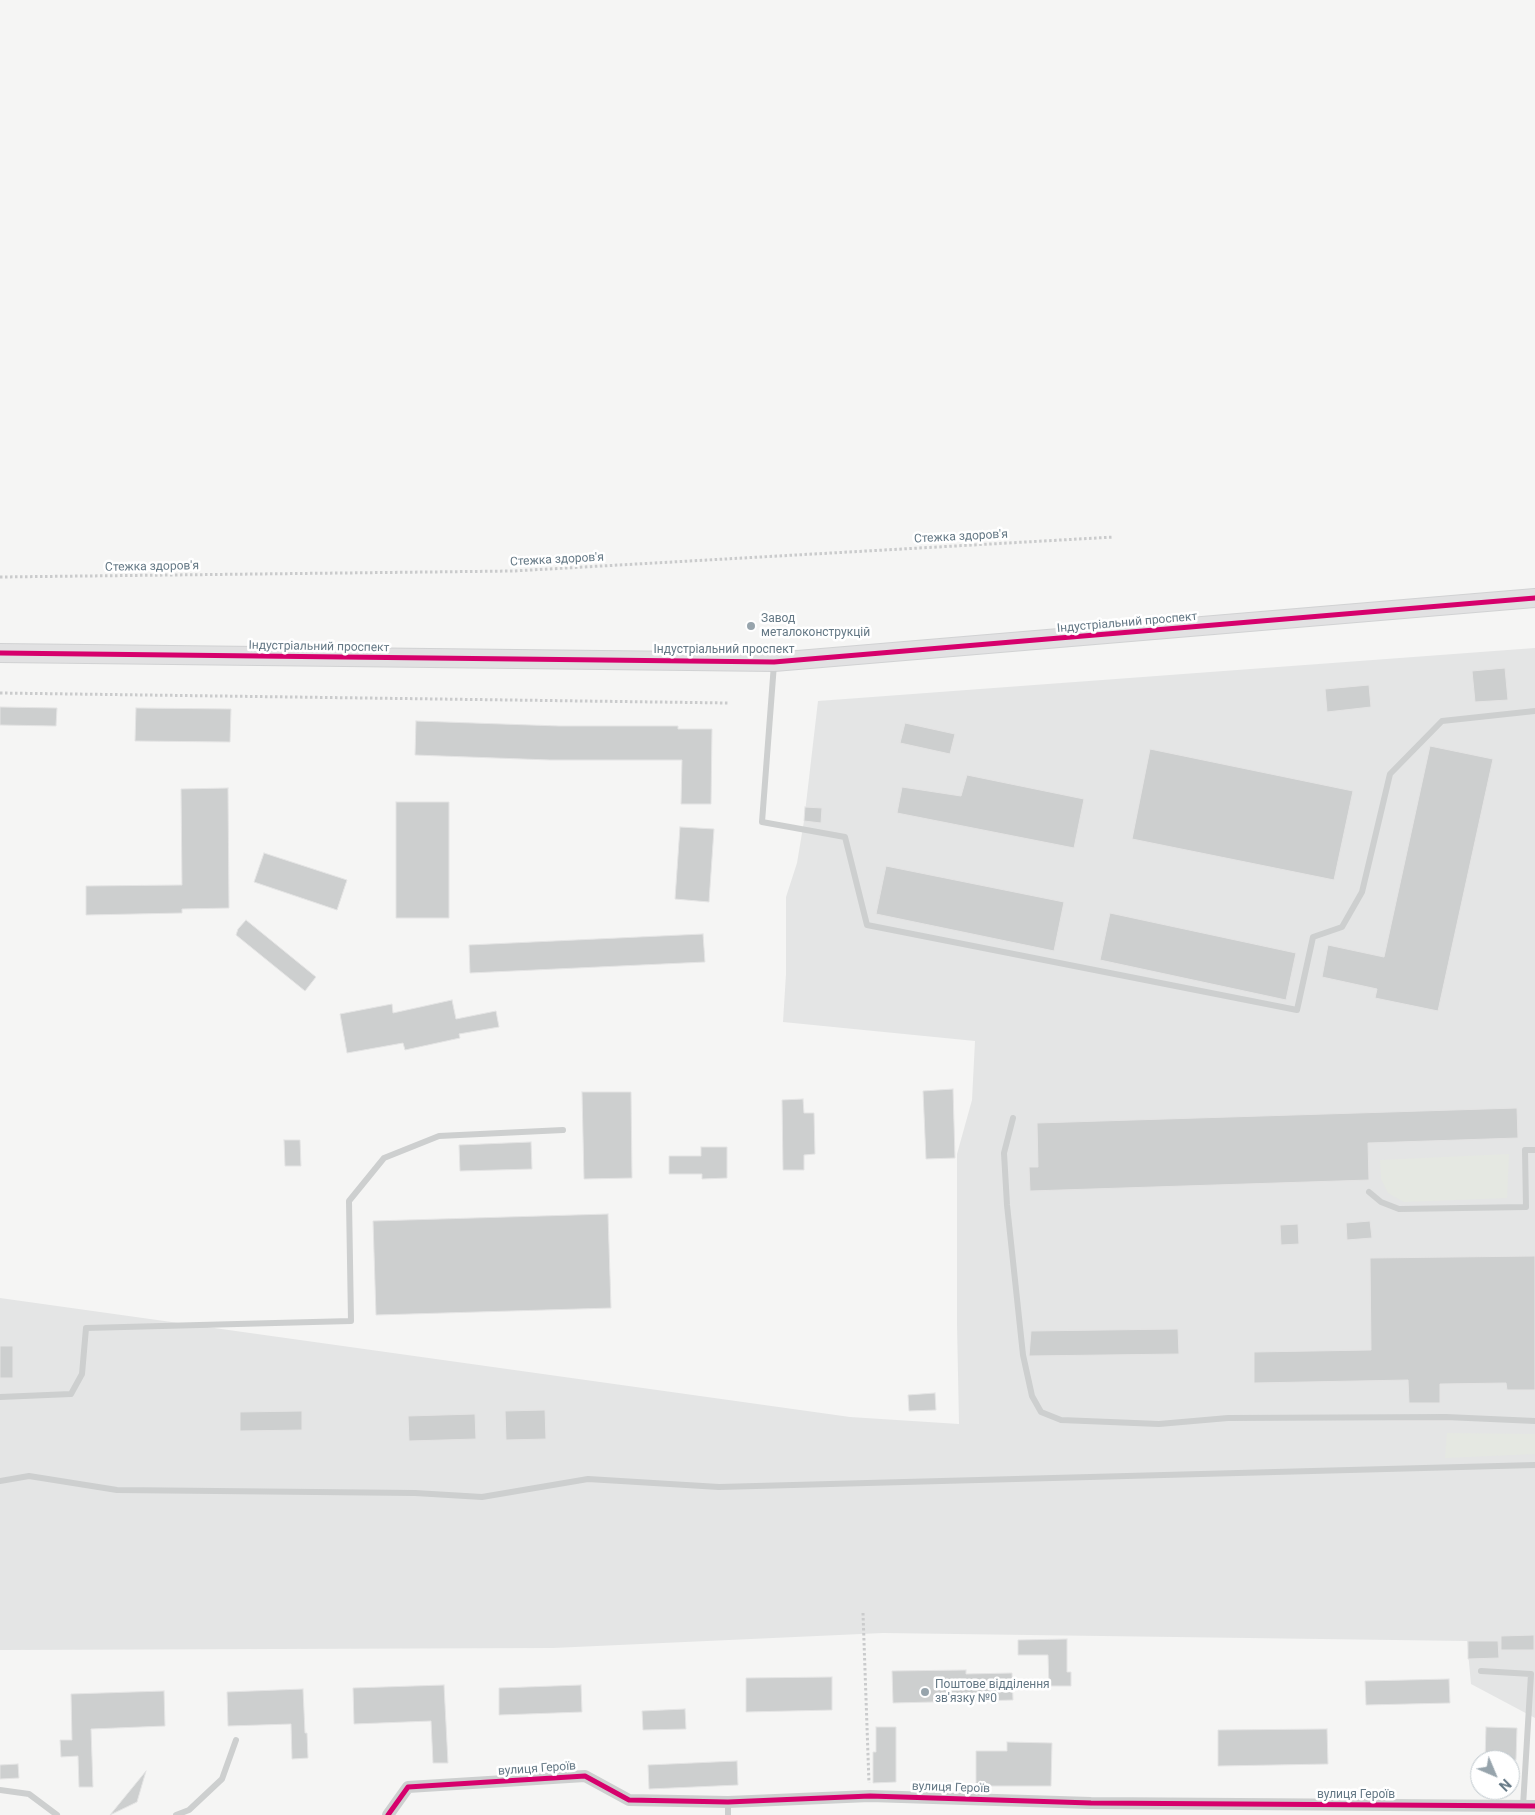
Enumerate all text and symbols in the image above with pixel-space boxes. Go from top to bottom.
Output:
street label: Стежка здоров'я [914,527,1008,547]
street label: Стежка здоров'я [510,550,604,570]
street label: Стежка здоров'я [105,559,199,575]
street label: Індустріальний проспект [1056,610,1198,636]
place label: Завод металоконструкцій [761,612,870,640]
marker: Завод металоконструкцій [745,620,757,632]
street label: Індустріальний проспект [248,639,390,655]
street label: Індустріальний проспект [654,643,794,657]
place label: Поштове відділення зв'язку №0 [935,1678,1050,1706]
marker: Поштове відділення зв'язку №0 [919,1686,931,1698]
north arrow [1470,1750,1520,1800]
street label: вулиця Героїв [497,1759,577,1779]
text: N [1496,1776,1514,1794]
street label: вулиця Героїв [912,1779,990,1797]
street label: вулиця Героїв [1317,1788,1395,1802]

